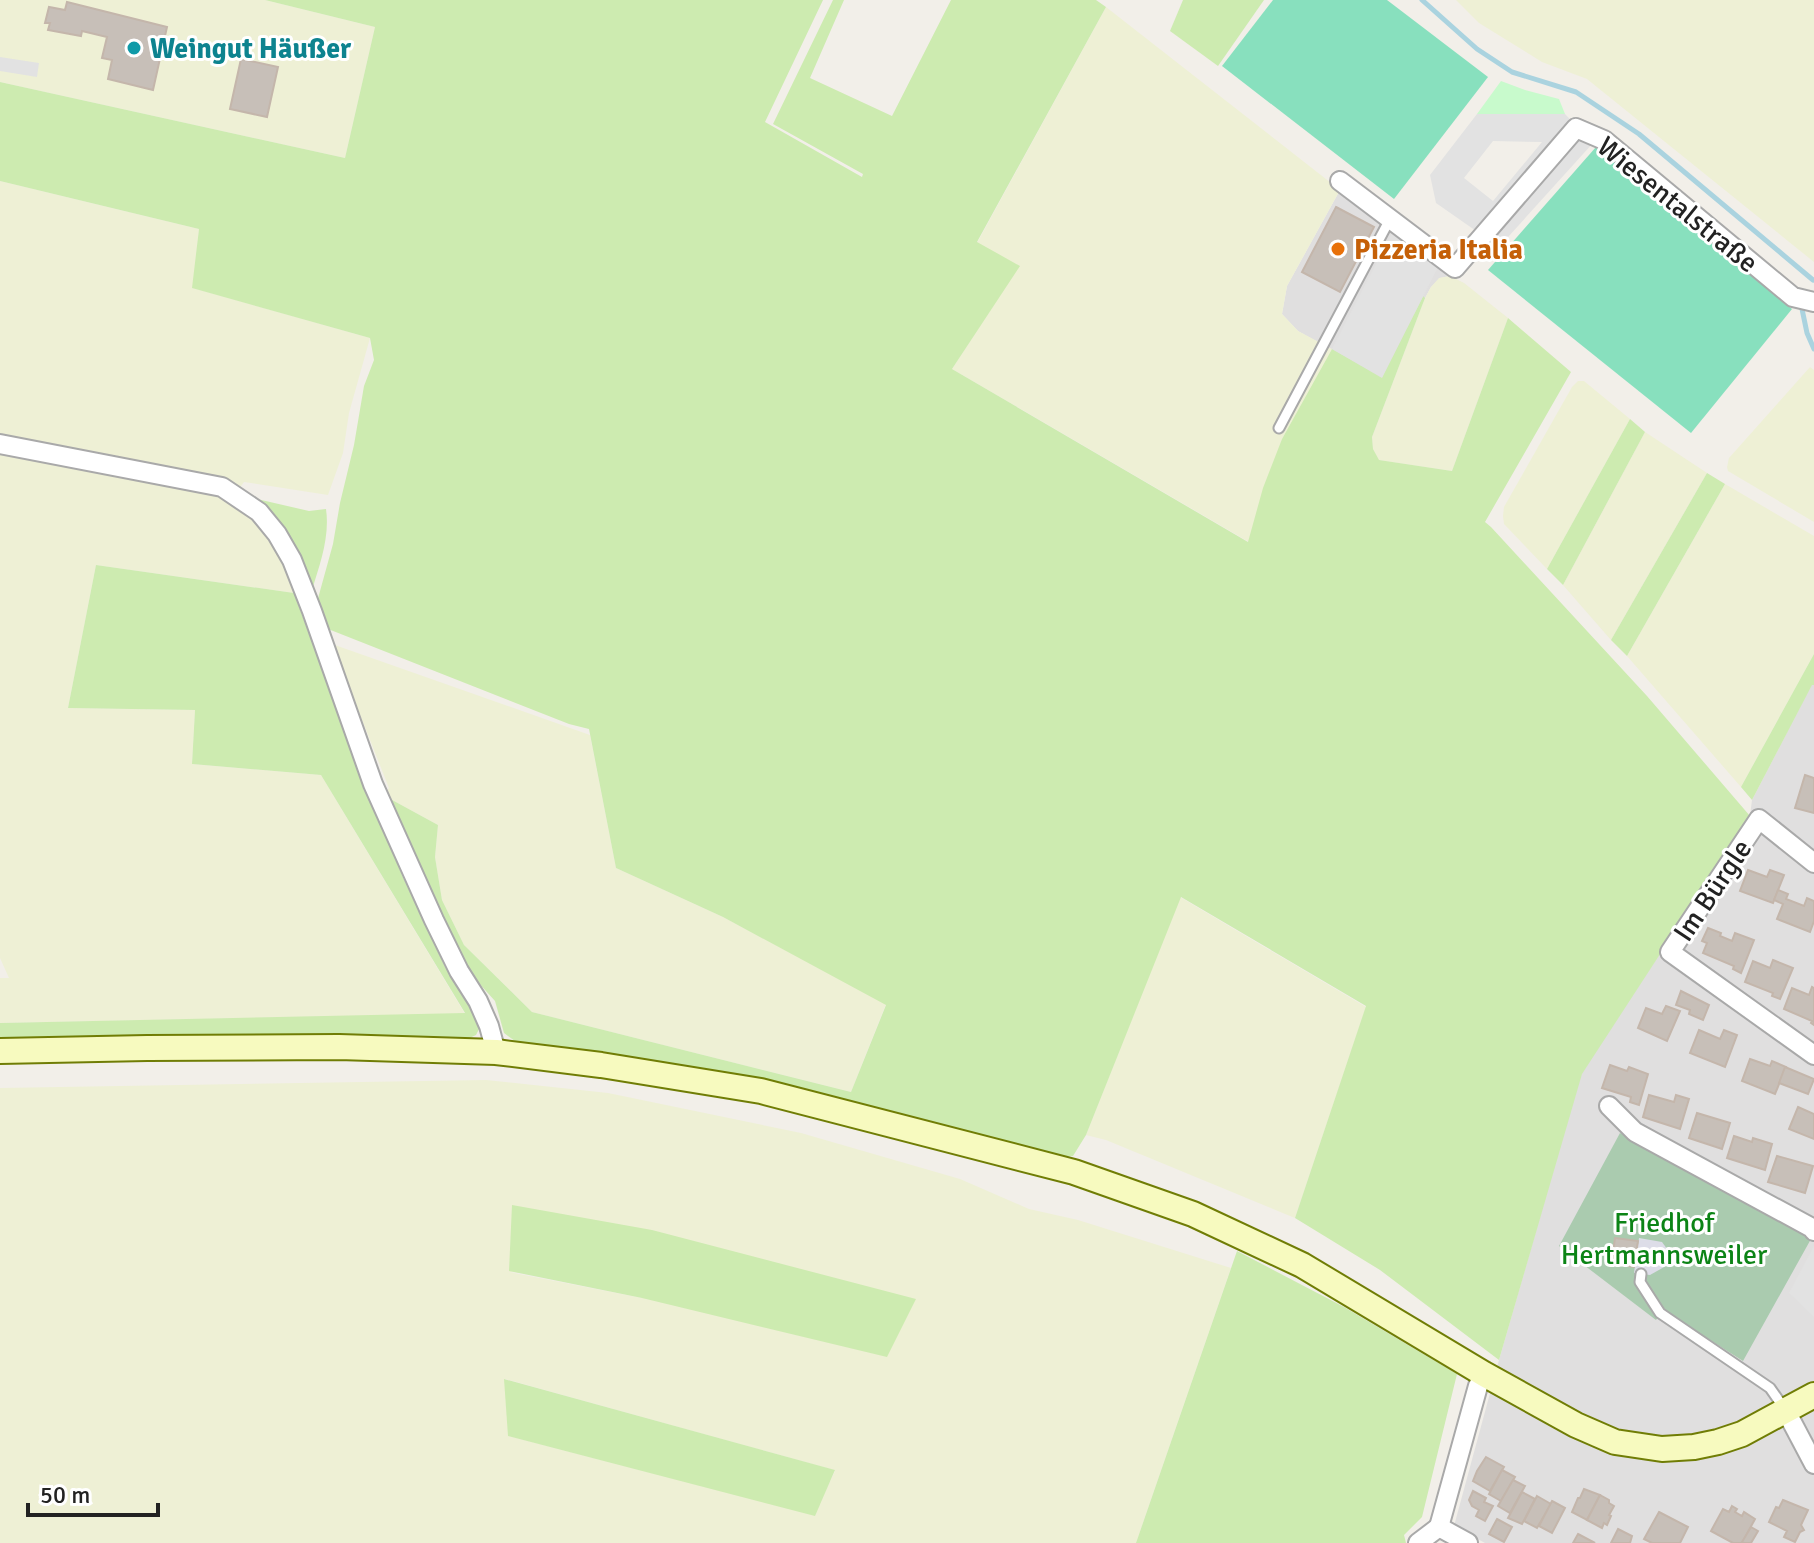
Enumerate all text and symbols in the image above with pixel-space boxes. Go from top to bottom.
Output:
place label: Weingut Häußer [150,32,352,66]
marker: Weingut Häußer [125,39,143,57]
street label: Wiesentalstraße [1590,130,1765,280]
place label: Pizzeria Italia [1354,233,1523,267]
marker: Pizzeria Italia [1329,240,1347,258]
street label: Im Bürgle [1666,833,1759,948]
park label: Friedhof Hertmannsweiler [1561,1206,1768,1272]
scale bar [28,1467,158,1517]
text: 50 m [40,1480,90,1510]

